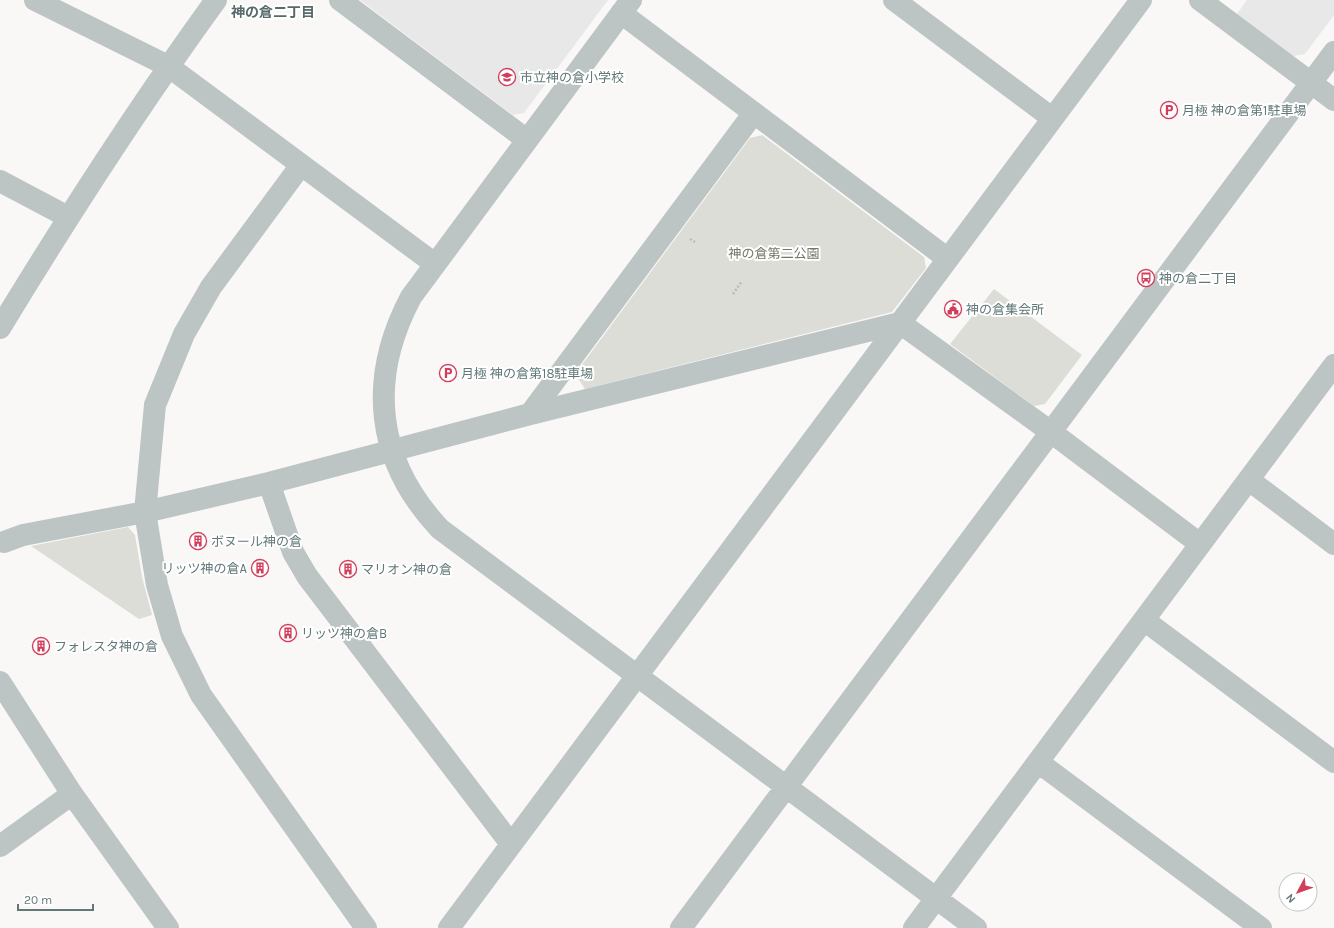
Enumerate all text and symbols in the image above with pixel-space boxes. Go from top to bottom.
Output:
district label: 神の倉二丁目 [231,4,315,21]
school or university icon: 市立神の倉小学校 [497,67,517,87]
place label: 市立神の倉小学校 [520,70,624,85]
parking icon: 月極 神の倉第1駐車場 [1159,100,1179,120]
place label: 月極 神の倉第1駐車場 [1182,103,1306,118]
park label: 神の倉第二公園 [728,246,820,261]
bus stop icon: 神の倉二丁目 [1136,268,1156,288]
place label: 神の倉二丁目 [1159,271,1237,286]
public building icon: 神の倉集会所 [943,299,963,319]
place label: 神の倉集会所 [966,302,1044,317]
parking icon: 月極 神の倉第18駐車場 [438,363,458,383]
place label: 月極 神の倉第18駐車場 [461,366,593,381]
building icon: ボヌール神の倉 [188,531,208,551]
place label: ボヌール神の倉 [211,534,302,549]
building icon: リッツ神の倉A [250,558,270,578]
building icon: マリオン神の倉 [338,559,358,579]
place label: リッツ神の倉A [162,561,248,576]
place label: マリオン神の倉 [361,562,452,577]
building icon: リッツ神の倉B [278,623,298,643]
place label: リッツ神の倉B [301,626,387,641]
building icon: フォレスタ神の倉 [31,636,51,656]
place label: フォレスタ神の倉 [54,639,158,654]
north arrow [1278,872,1318,912]
scale bar [18,886,93,912]
text: N [1283,891,1298,905]
text: 20 m [24,893,52,907]

